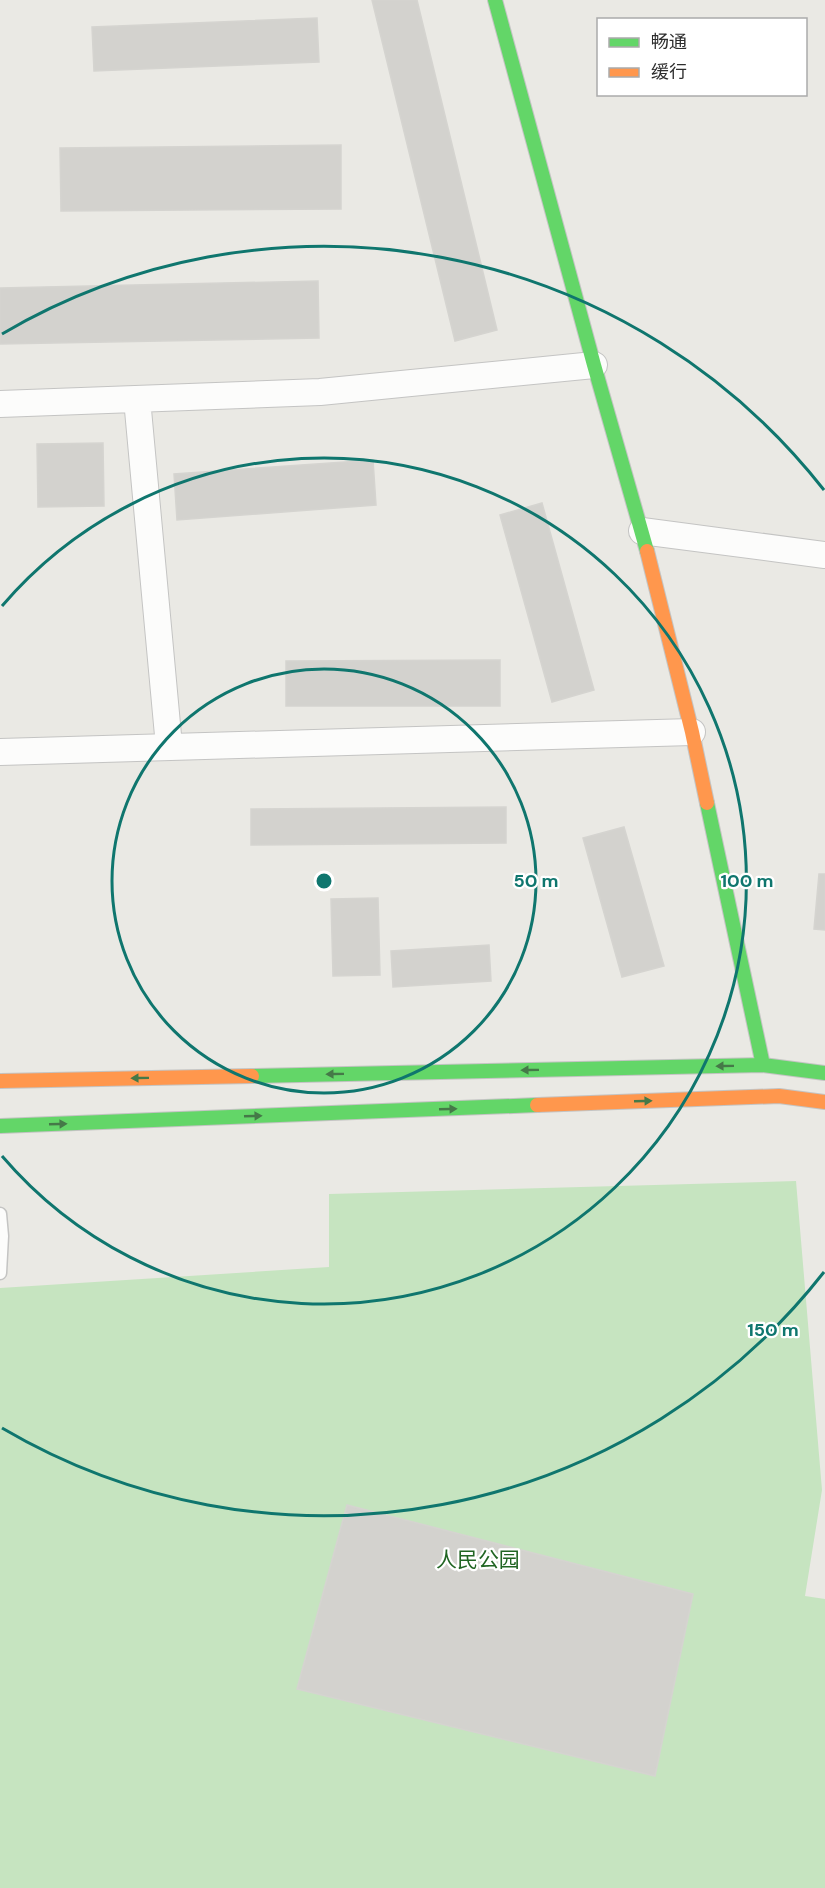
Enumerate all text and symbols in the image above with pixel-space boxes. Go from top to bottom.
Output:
legend [597,18,807,96]
text: 畅通 [651,30,687,54]
text: 缓行 [651,60,687,84]
text: 50 m [513,869,559,893]
text: 100 m [720,869,774,893]
centre of rings [314,871,334,891]
one-way arrow [715,1061,734,1070]
one-way arrow [521,1065,540,1074]
one-way arrow [326,1069,345,1078]
one-way arrow [131,1073,150,1083]
one-way arrow [634,1097,653,1106]
one-way arrow [439,1104,458,1113]
one-way arrow [244,1112,263,1121]
one-way arrow [49,1119,68,1128]
text: 150 m [747,1318,799,1342]
park label: 人民公园 [436,1546,520,1574]

